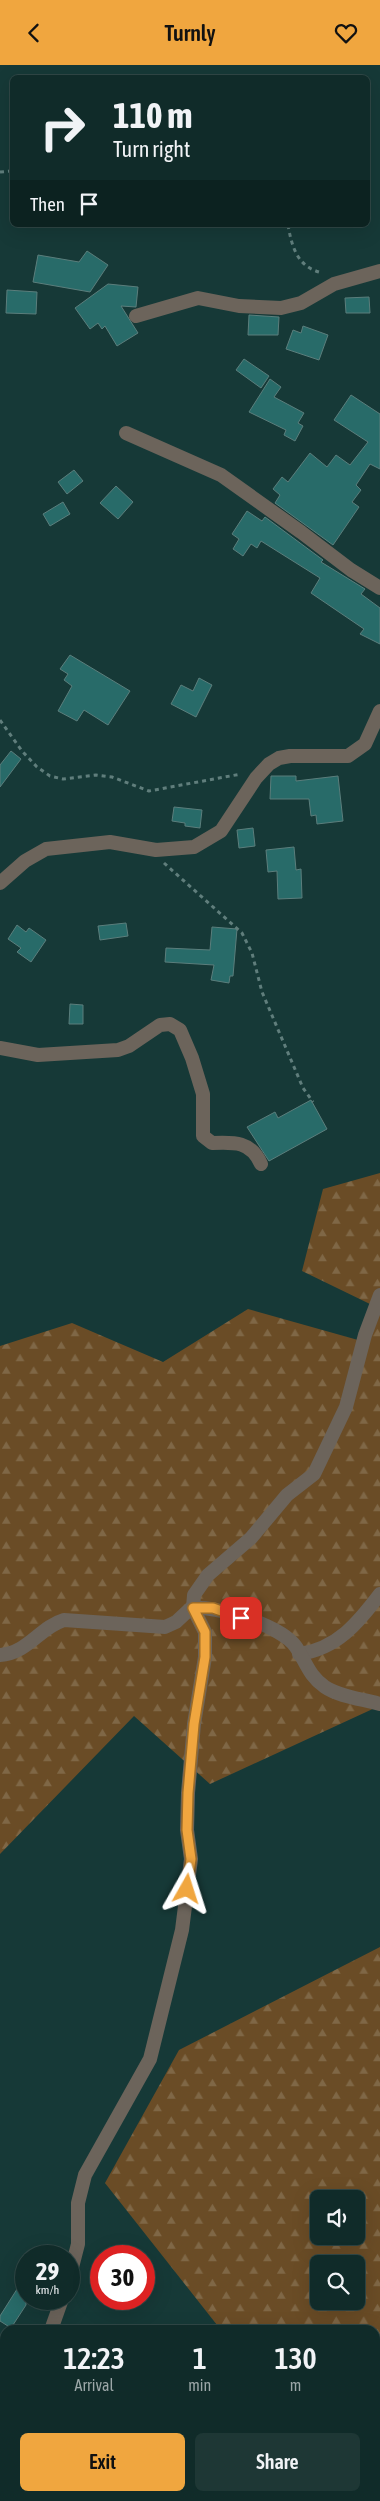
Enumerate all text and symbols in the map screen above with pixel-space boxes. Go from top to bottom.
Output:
icon: back [20,19,48,47]
icon: heart [332,19,360,47]
text: Turnly [164,20,216,46]
icon: right [30,95,95,160]
text: 110 m [113,95,192,135]
text: Turn right [113,136,190,162]
icon: arrive [75,190,103,218]
text: Then [30,193,65,215]
pin [220,1597,262,1639]
icon: arrive [227,1604,255,1632]
position arrow [160,1862,212,1914]
map controls [310,2190,365,2310]
button: sound [310,2190,365,2245]
speed limit sign: 30 [90,2245,155,2310]
button: search [310,2255,365,2310]
text: 29 [36,2257,59,2285]
text: km/h [36,2283,59,2297]
text: 12:23 [63,2341,125,2375]
text: 1 [193,2341,207,2375]
text: 130 [274,2341,317,2375]
text: Arrival [75,2376,114,2394]
text: min [188,2376,211,2394]
text: m [290,2376,301,2394]
button: Exit [20,2433,185,2491]
button: Share [195,2433,360,2491]

